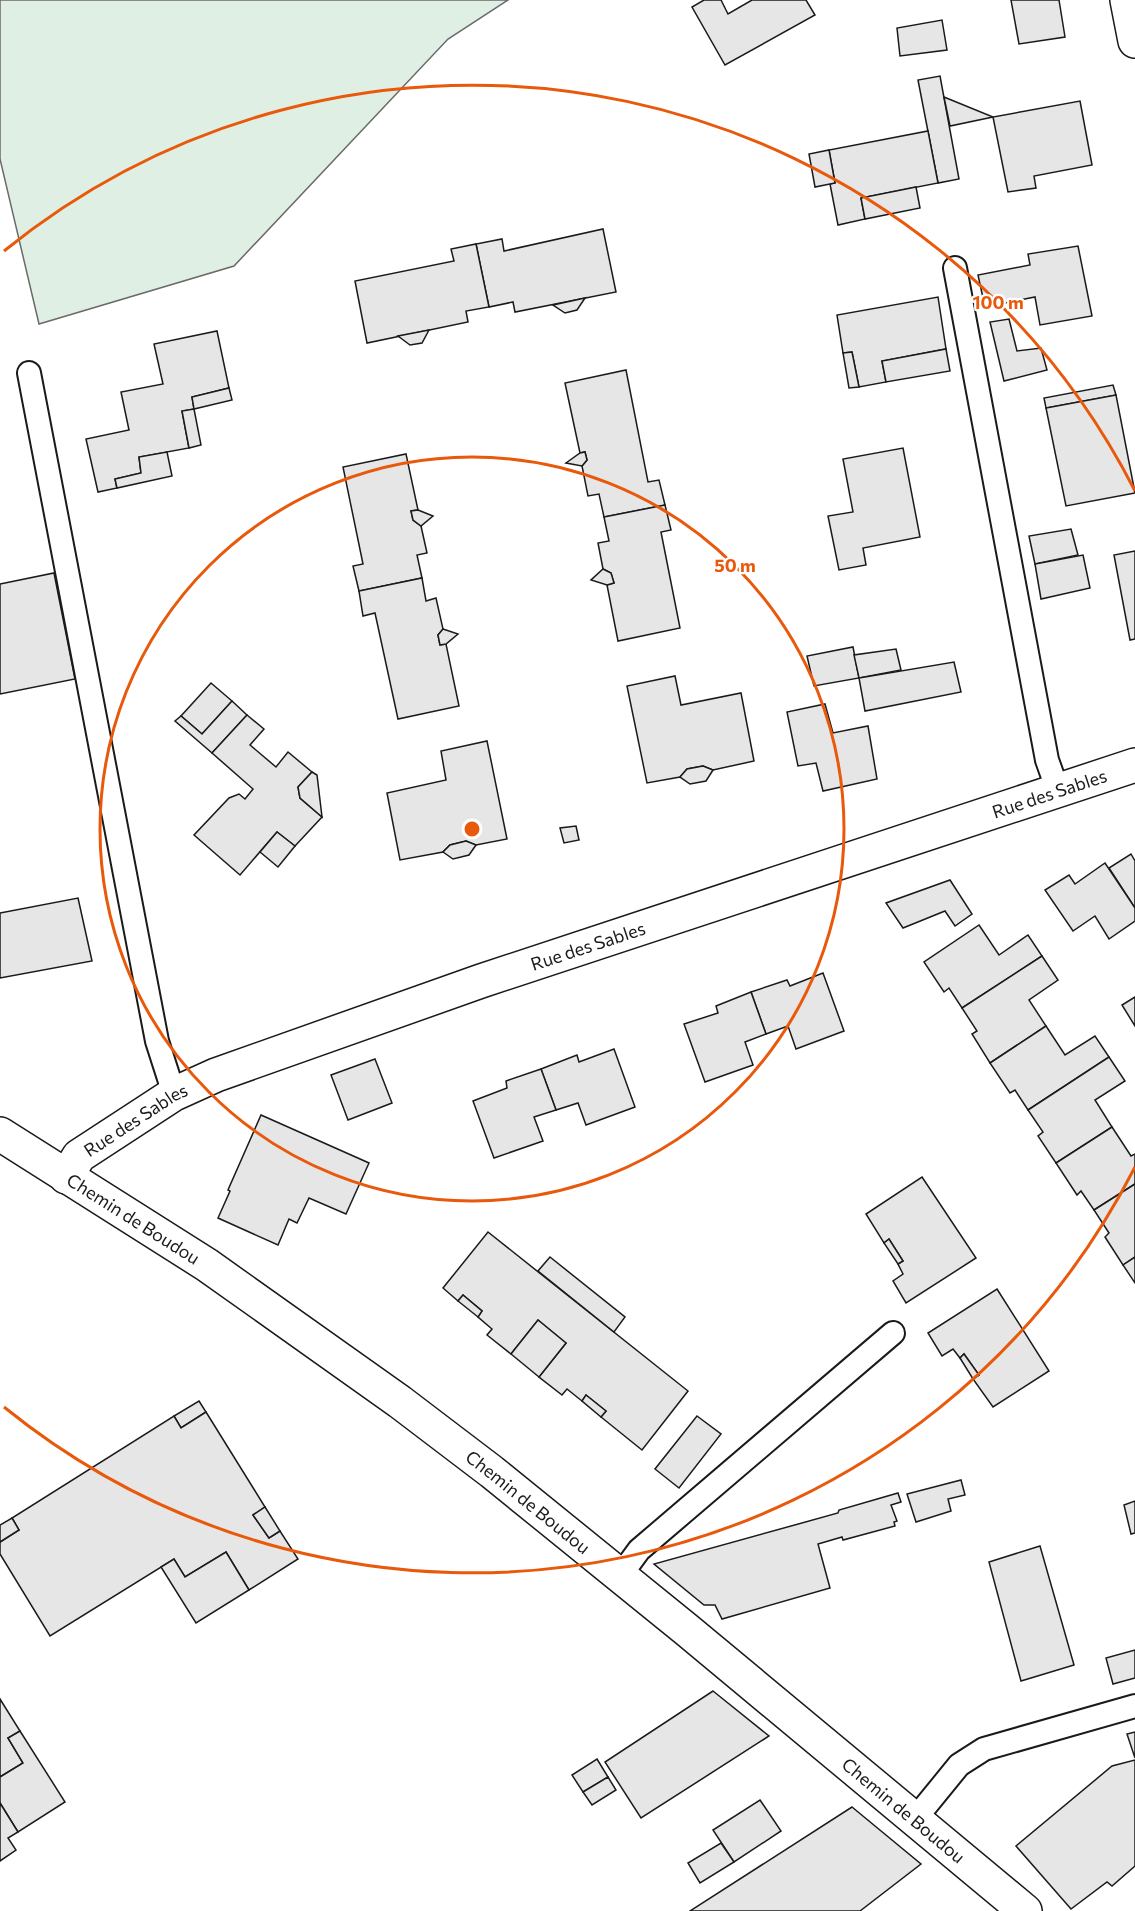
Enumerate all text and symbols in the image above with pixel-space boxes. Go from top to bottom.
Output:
text: 100 m [972,291,1024,313]
text: 50 m [714,554,756,576]
street label: Rue des Sables [989,764,1110,822]
centre of rings [462,819,482,839]
street label: Rue des Sables [528,917,648,975]
street label: Rue des Sables [79,1078,191,1161]
street label: Chemin de Boudou [63,1168,204,1269]
street label: Chemin de Boudou [462,1445,595,1558]
street label: Chemin de Boudou [838,1753,970,1868]

